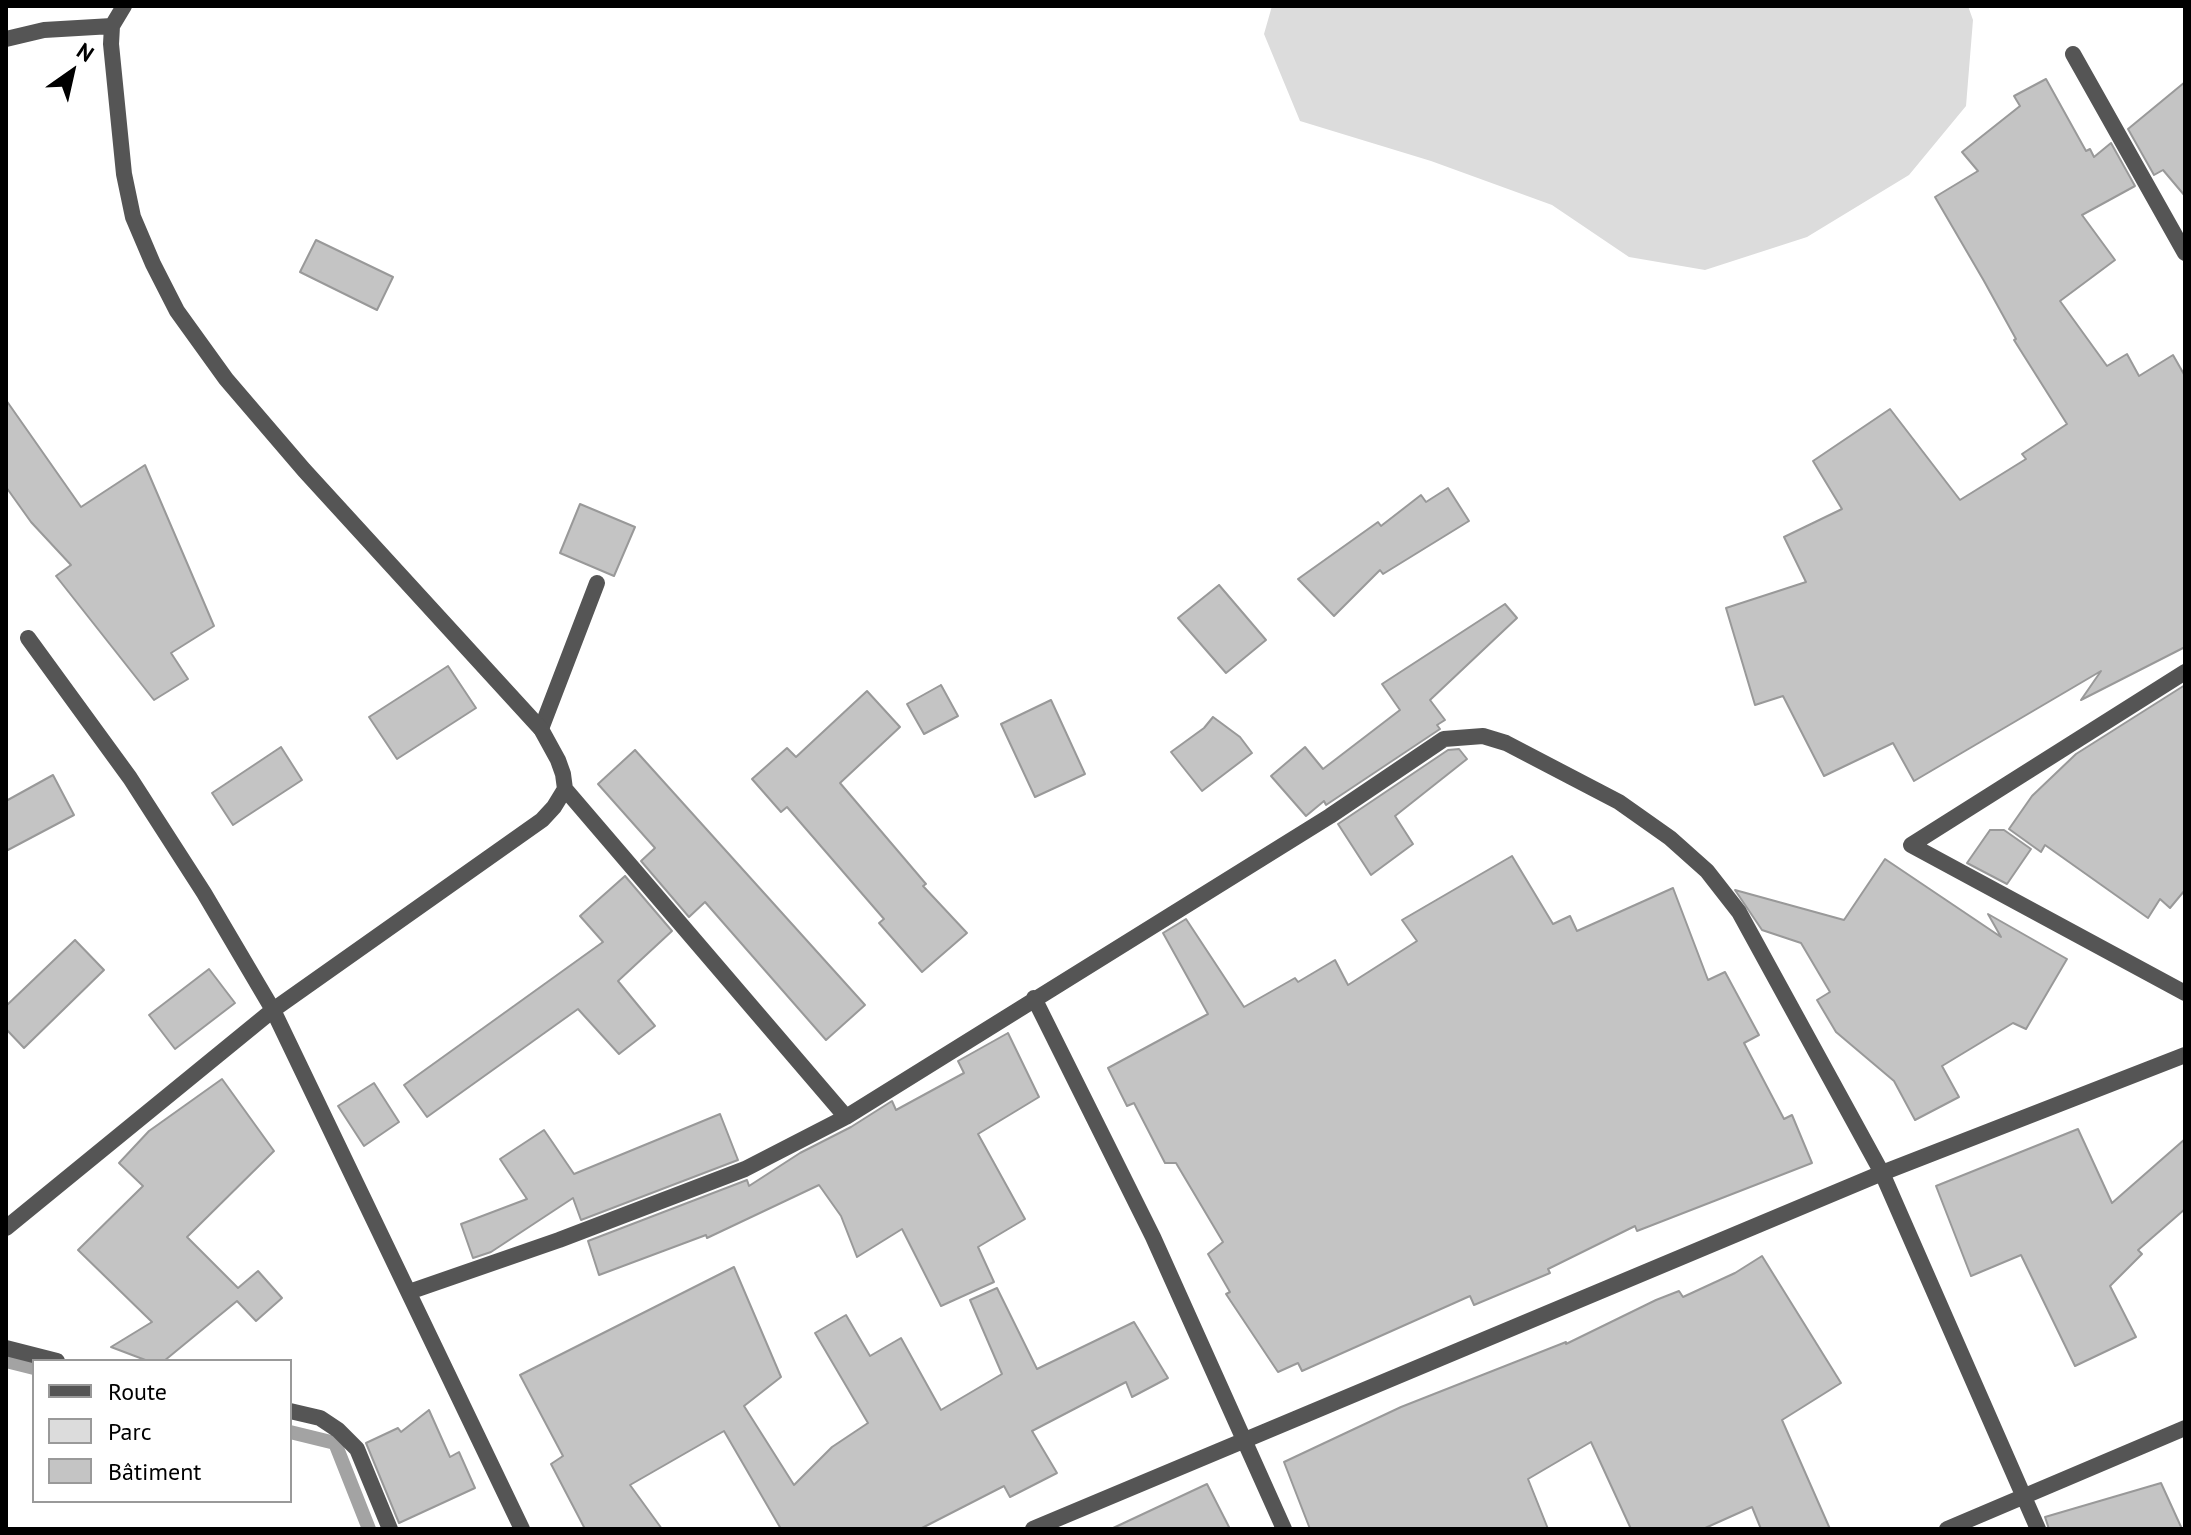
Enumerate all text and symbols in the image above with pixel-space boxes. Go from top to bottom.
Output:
north arrow [32,32,112,112]
text: N [72,36,99,68]
legend [32,1359,292,1503]
text: Route [108,1376,167,1407]
text: Parc [108,1416,151,1447]
text: Bâtiment [108,1456,201,1487]

